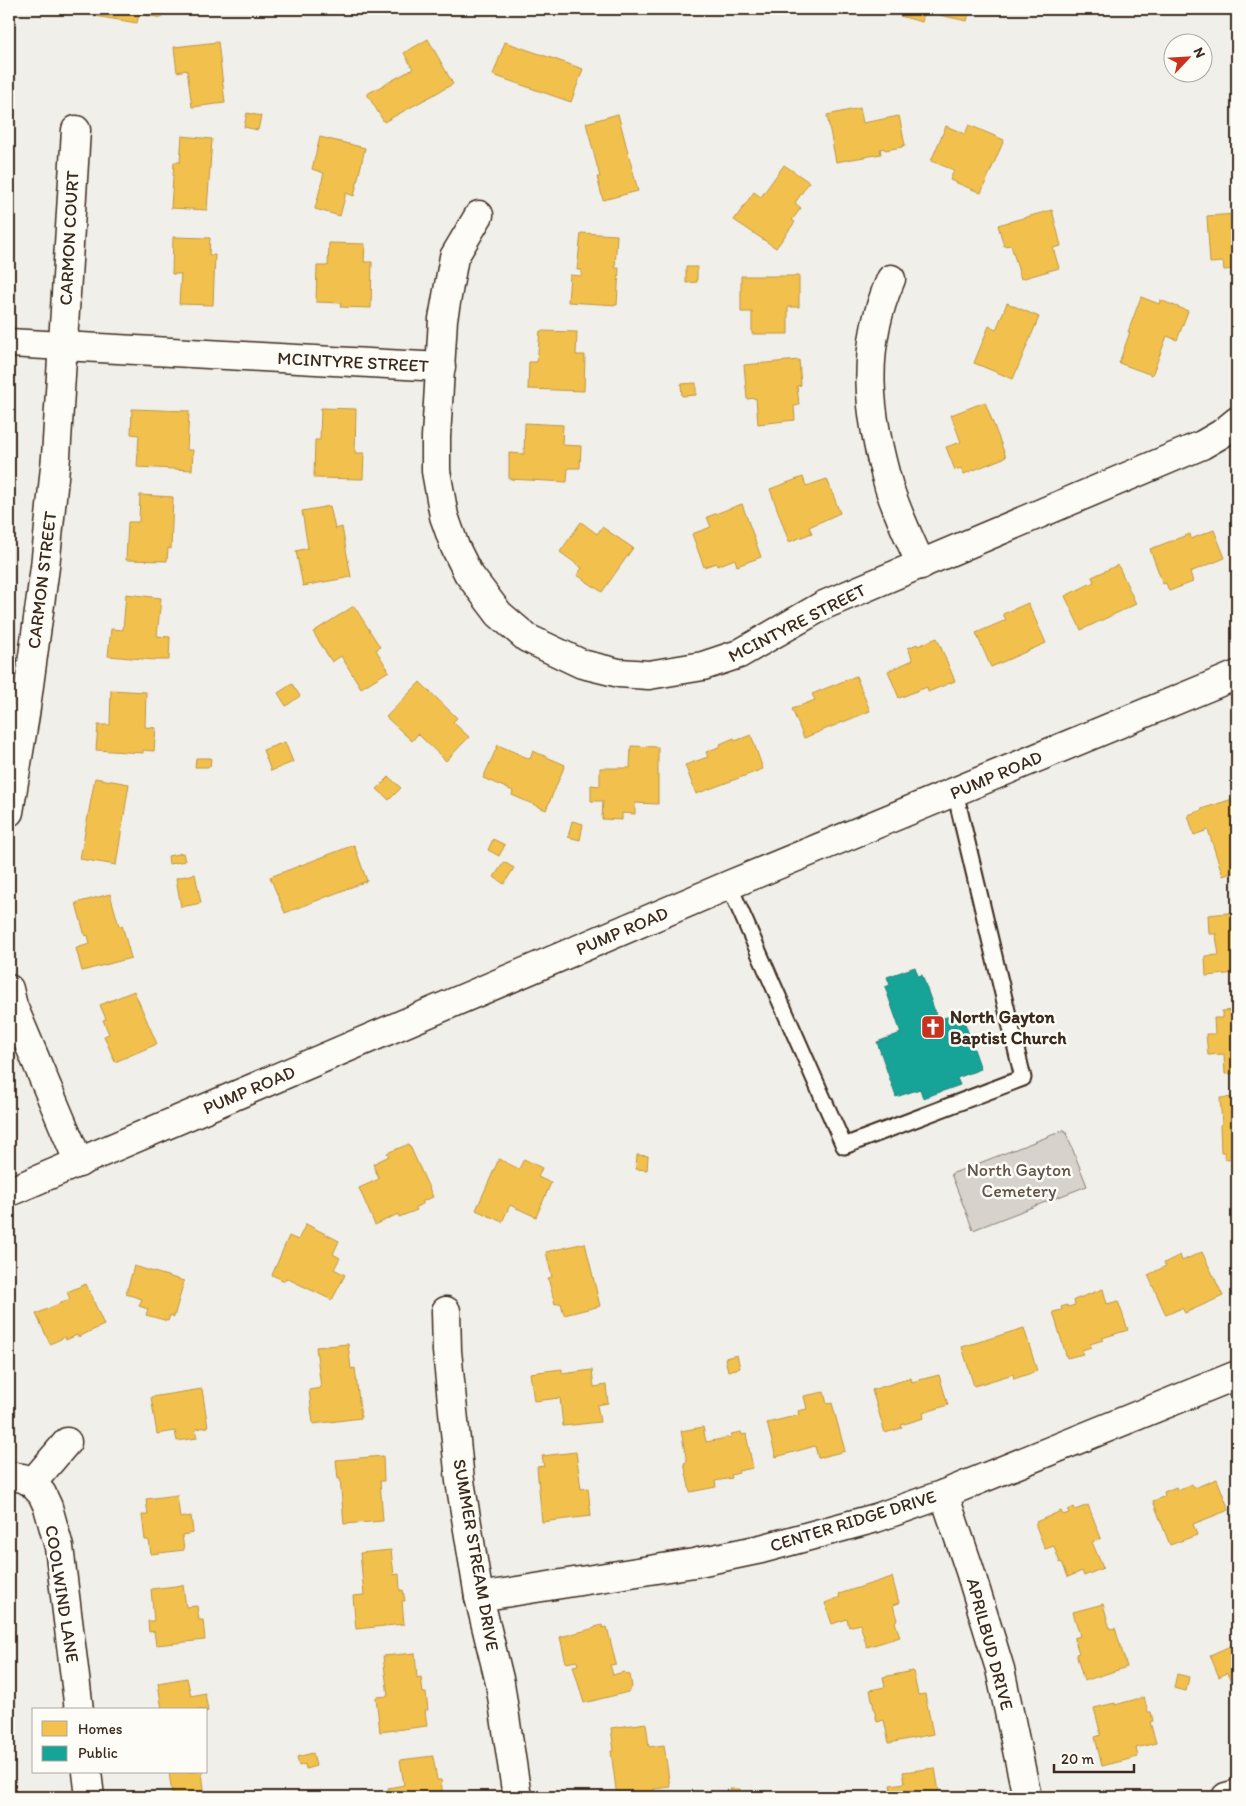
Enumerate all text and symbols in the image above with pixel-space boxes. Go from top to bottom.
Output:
north arrow [1164,32,1214,82]
text: N [1190,45,1209,61]
street label: CARMON COURT [54,170,84,306]
street label: MCINTYRE STREET [277,347,429,377]
street label: CARMON STREET [23,510,61,650]
street label: MCINTYRE STREET [725,579,869,667]
street label: PUMP ROAD [947,746,1045,804]
street label: PUMP ROAD [573,902,671,960]
place label: North Gayton Baptist Church [950,1006,1067,1049]
church icon: North Gayton Baptist Church [920,1014,946,1040]
street label: PUMP ROAD [200,1061,298,1119]
park label: North Gayton Cemetery [967,1159,1071,1202]
street label: SUMMER STREAM DRIVE [448,1457,504,1653]
street label: CENTER RIDGE DRIVE [767,1485,939,1557]
street label: COOLWIND LANE [40,1524,84,1664]
street label: APRILBUD DRIVE [962,1576,1018,1712]
legend [32,1708,208,1774]
text: Homes [78,1720,123,1738]
scale bar [1054,1741,1134,1773]
text: Public [78,1744,118,1762]
text: 20 m [1061,1750,1095,1768]

